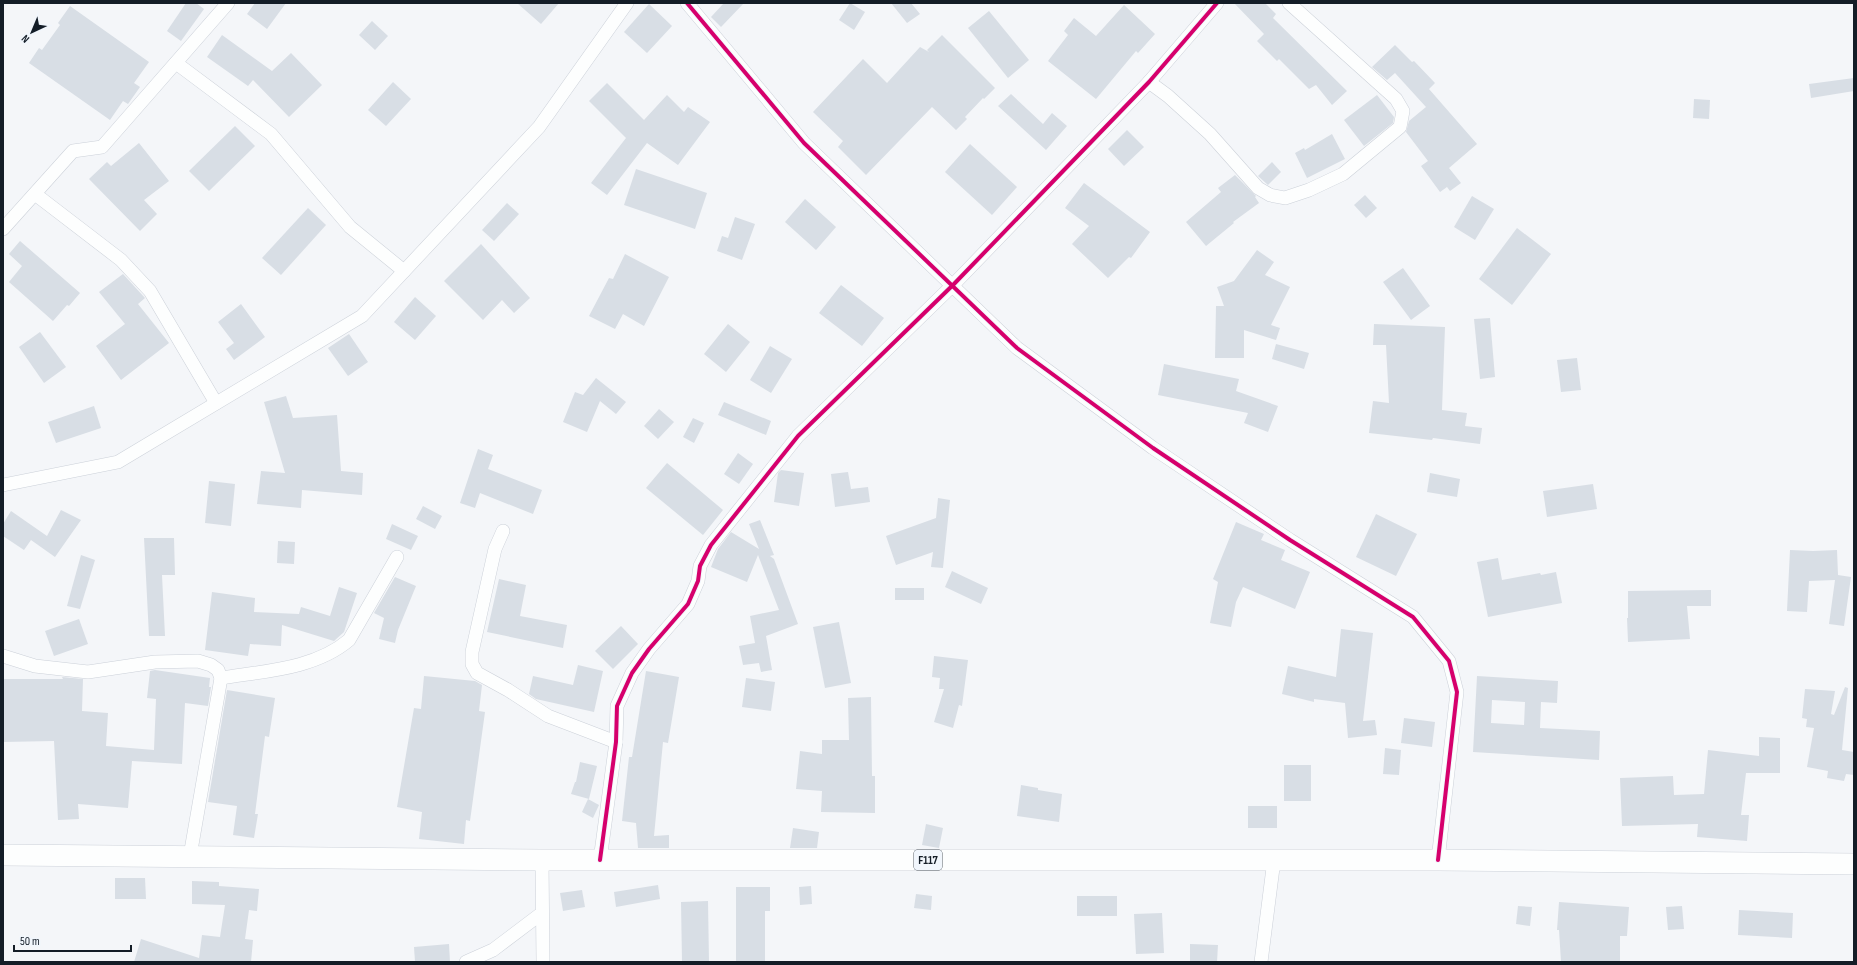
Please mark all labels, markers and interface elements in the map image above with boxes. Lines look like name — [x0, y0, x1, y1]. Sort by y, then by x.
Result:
north arrow — [12, 12, 52, 52]
text: N — [19, 32, 32, 46]
road number: F117 — [914, 850, 942, 870]
scale bar — [14, 927, 131, 953]
text: 50 m — [20, 934, 40, 949]

